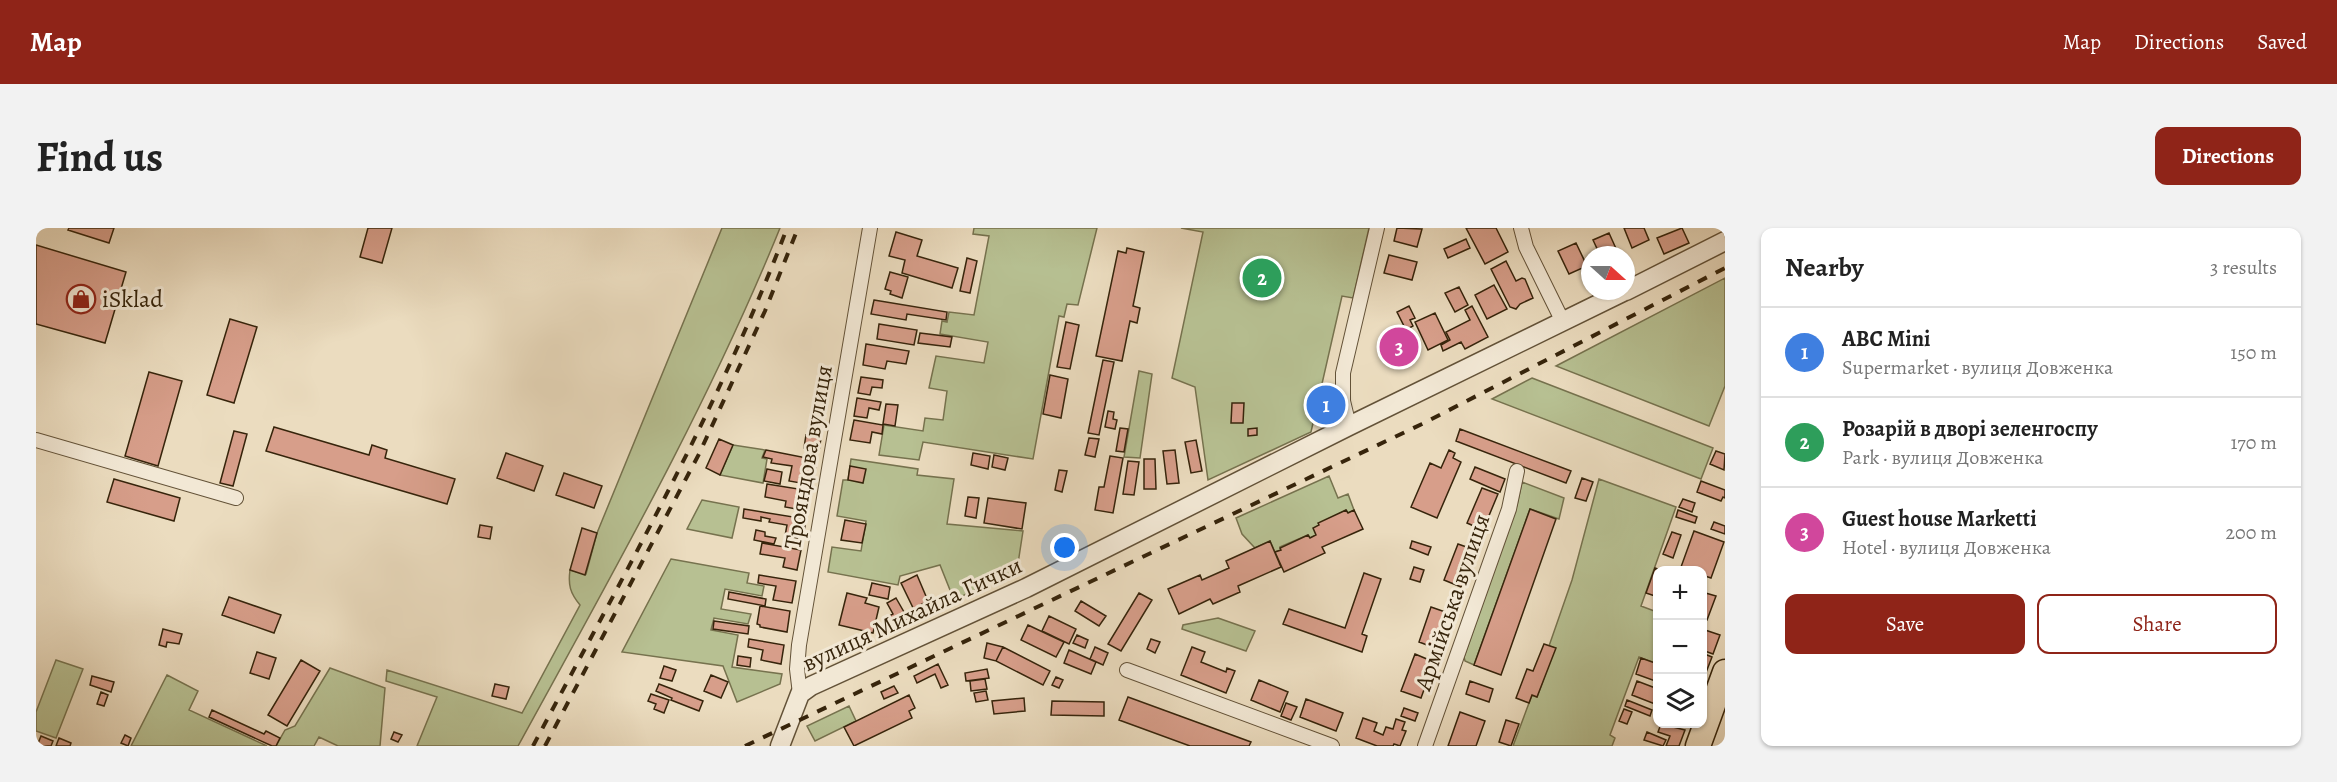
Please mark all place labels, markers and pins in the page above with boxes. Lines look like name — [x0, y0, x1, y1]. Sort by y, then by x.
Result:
pin: 2 — [1242, 256, 1282, 300]
shop icon: iSklad — [65, 283, 97, 315]
place label: iSklad — [102, 283, 163, 315]
pin: 3 — [1380, 324, 1418, 370]
pin: 1 — [1306, 382, 1346, 428]

